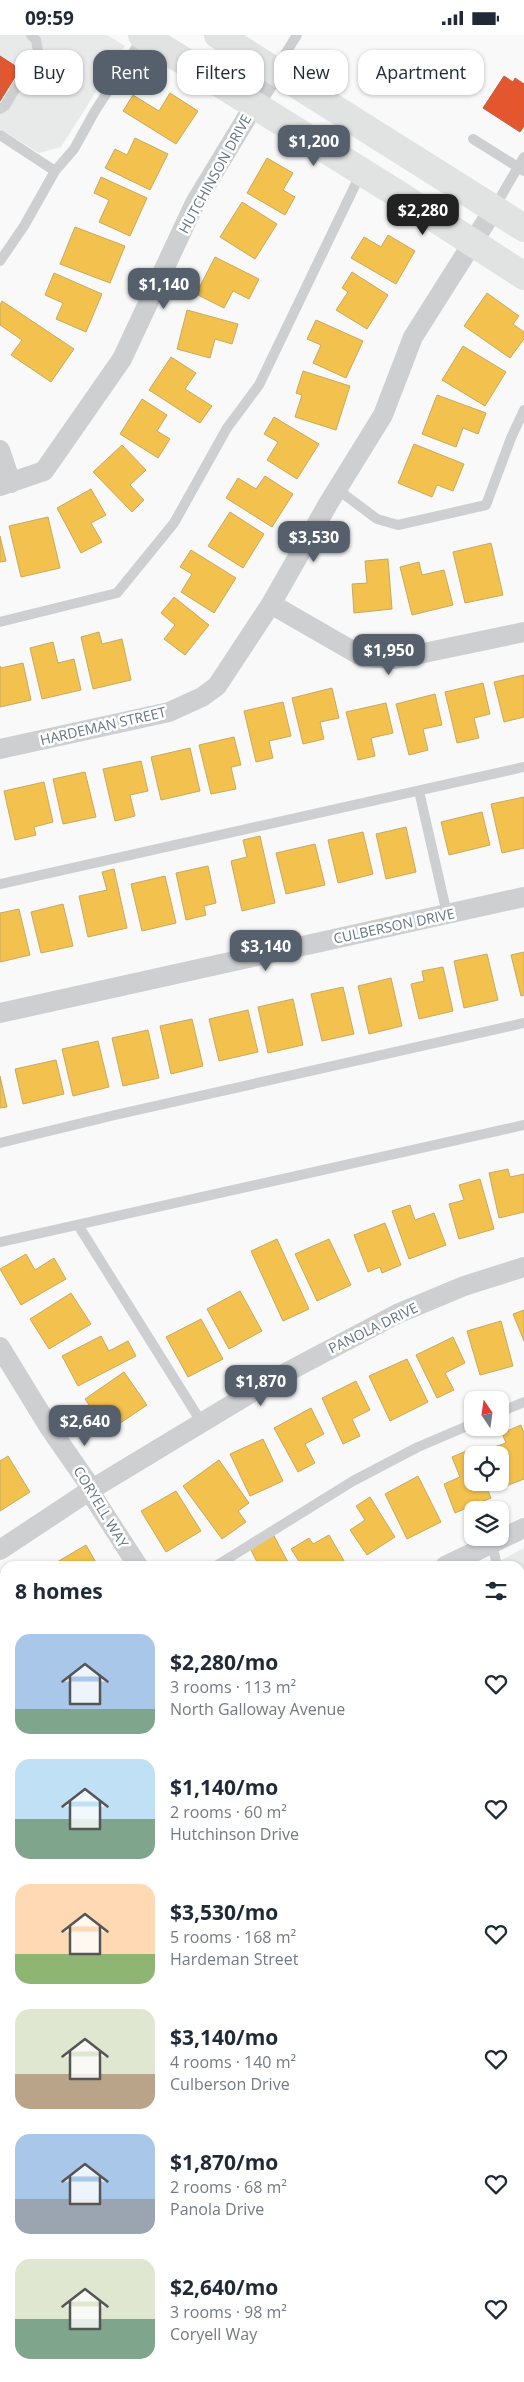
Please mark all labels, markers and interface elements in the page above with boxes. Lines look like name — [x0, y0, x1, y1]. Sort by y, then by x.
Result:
text: 09:59 — [25, 5, 74, 31]
chip: Buy — [15, 50, 83, 95]
chip: Rent — [93, 50, 167, 95]
chip: Filters — [177, 50, 264, 95]
chip: New — [274, 50, 348, 95]
chip: Apartment — [358, 50, 484, 95]
street label: HUTCHINSON DRIVE — [174, 111, 255, 237]
pin: $1,200 — [273, 125, 355, 167]
text: $1,200 — [289, 130, 339, 152]
pin: $2,280 — [382, 193, 464, 236]
text: $2,280 — [398, 199, 448, 221]
pin: $1,140 — [123, 267, 205, 310]
text: $1,140 — [139, 273, 189, 295]
pin: $3,530 — [273, 521, 355, 563]
text: $3,530 — [289, 526, 339, 548]
pin: $1,950 — [348, 633, 430, 676]
text: $1,950 — [364, 639, 414, 661]
street label: HARDEMAN STREET — [38, 702, 168, 749]
street label: CULBERSON DRIVE — [332, 903, 456, 948]
pin: $3,140 — [225, 929, 307, 972]
text: $3,140 — [241, 935, 291, 957]
street label: PANOLA DRIVE — [325, 1298, 421, 1357]
pin: $1,870 — [220, 1365, 302, 1407]
text: $1,870 — [236, 1370, 286, 1392]
north arrow — [464, 1391, 509, 1436]
map controls — [464, 1391, 509, 1546]
pin: $2,640 — [44, 1405, 126, 1447]
text: $2,640 — [60, 1410, 110, 1432]
button: locate — [464, 1446, 509, 1491]
street label: CORYELL WAY — [70, 1462, 133, 1551]
button: layers — [464, 1501, 509, 1546]
text: 8 homes — [15, 1577, 103, 1605]
icon: filters — [482, 1577, 510, 1605]
text: $2,280/mo — [170, 1648, 278, 1676]
icon: home — [55, 1654, 115, 1714]
icon: heart — [482, 1670, 510, 1698]
text: 3 rooms · 113 m² — [170, 1676, 296, 1698]
text: North Galloway Avenue — [170, 1698, 345, 1720]
text: $1,140/mo — [170, 1773, 278, 1801]
icon: home — [55, 1779, 115, 1839]
icon: heart — [482, 1795, 510, 1823]
text: 2 rooms · 60 m² — [170, 1801, 287, 1823]
text: Hutchinson Drive — [170, 1823, 299, 1845]
text: $3,530/mo — [170, 1898, 278, 1926]
icon: home — [55, 1904, 115, 1964]
icon: heart — [482, 1920, 510, 1948]
text: 5 rooms · 168 m² — [170, 1926, 296, 1948]
text: Hardeman Street — [170, 1948, 298, 1970]
text: $3,140/mo — [170, 2023, 278, 2051]
icon: home — [55, 2029, 115, 2089]
icon: heart — [482, 2045, 510, 2073]
text: 4 rooms · 140 m² — [170, 2051, 296, 2073]
text: Culberson Drive — [170, 2073, 290, 2095]
text: $1,870/mo — [170, 2148, 278, 2176]
icon: home — [55, 2154, 115, 2214]
icon: heart — [482, 2170, 510, 2198]
text: 2 rooms · 68 m² — [170, 2176, 287, 2198]
text: Panola Drive — [170, 2198, 264, 2220]
text: $2,640/mo — [170, 2273, 278, 2301]
icon: home — [55, 2279, 115, 2339]
icon: heart — [482, 2295, 510, 2323]
text: 3 rooms · 98 m² — [170, 2301, 287, 2323]
text: Coryell Way — [170, 2323, 257, 2345]

